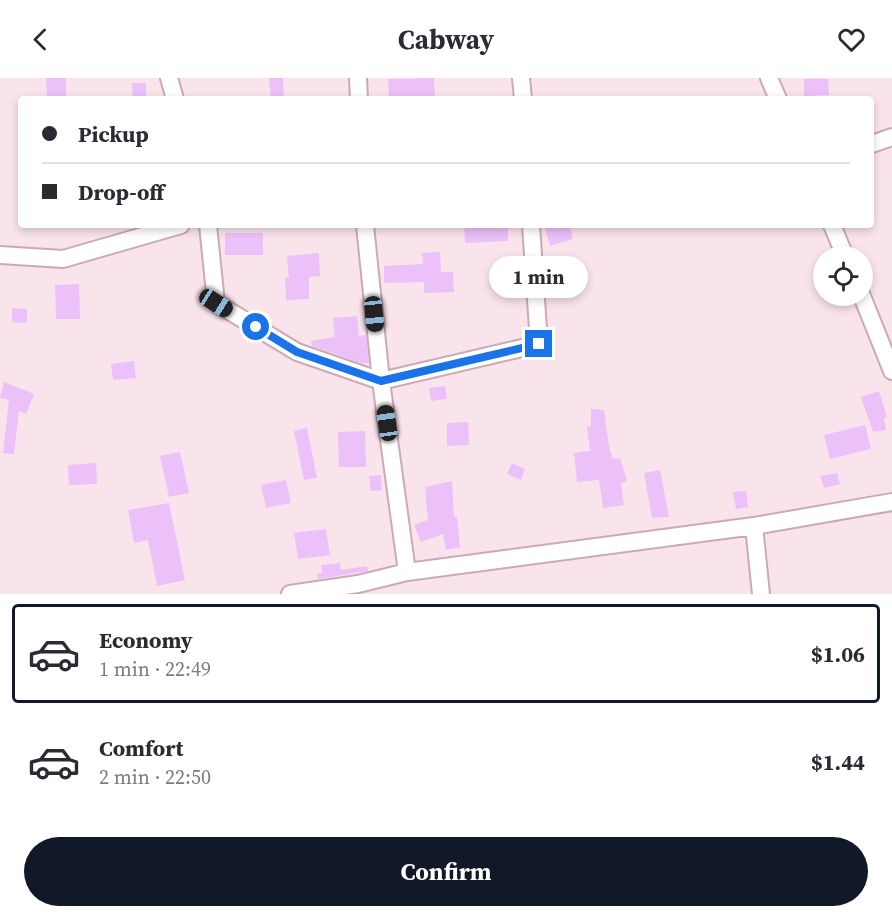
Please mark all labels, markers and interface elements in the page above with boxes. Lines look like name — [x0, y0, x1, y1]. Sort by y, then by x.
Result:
text: Cabway — [398, 21, 494, 58]
icon: back — [24, 23, 57, 56]
icon: heart — [835, 23, 868, 56]
text: Pickup — [78, 119, 149, 149]
text: Drop-off — [78, 177, 164, 207]
map controls — [813, 246, 873, 306]
button: locate — [813, 246, 873, 306]
callout: 1 min — [490, 257, 588, 299]
text: 1 min — [513, 263, 564, 291]
car — [196, 286, 236, 320]
car — [363, 295, 385, 333]
route start — [242, 313, 269, 340]
route end — [525, 330, 552, 357]
car — [376, 404, 398, 442]
text: Economy — [99, 625, 193, 655]
icon: car — [27, 627, 81, 681]
text: $1.06 — [811, 639, 865, 669]
text: 1 min · 22:49 — [99, 655, 211, 683]
text: Comfort — [99, 733, 183, 763]
icon: car — [27, 735, 81, 789]
text: $1.44 — [811, 747, 865, 777]
text: 2 min · 22:50 — [99, 763, 211, 791]
button: Confirm — [24, 837, 868, 906]

